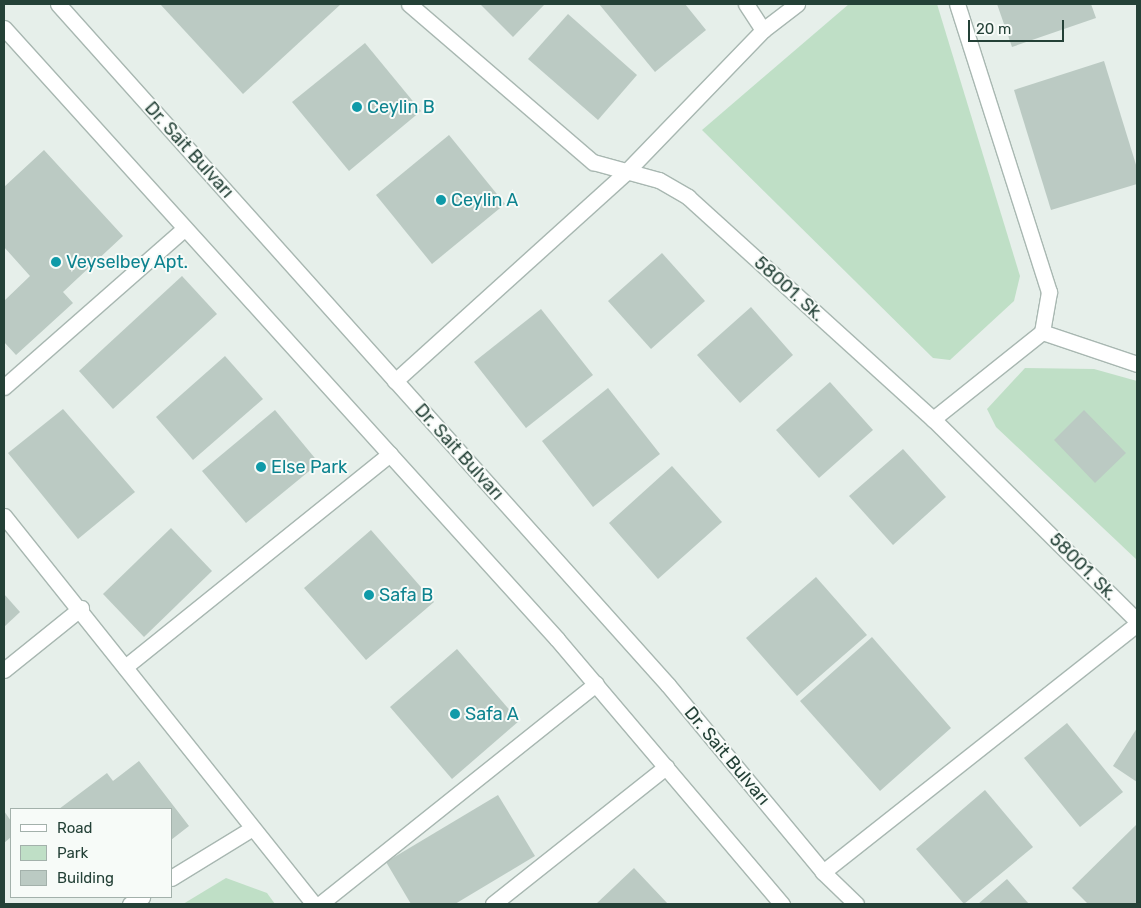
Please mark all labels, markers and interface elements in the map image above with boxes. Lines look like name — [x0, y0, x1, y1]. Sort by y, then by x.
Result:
scale bar — [971, 10, 1067, 42]
text: 20 m — [976, 20, 1011, 38]
place label: Ceylin B — [367, 96, 435, 118]
street label: Dr. Sait Bulvarı — [140, 97, 238, 203]
marker: Ceylin B — [351, 101, 363, 113]
place label: Ceylin A — [451, 189, 519, 211]
marker: Ceylin A — [435, 194, 447, 206]
place label: Veyselbey Apt. — [66, 251, 189, 273]
street label: 58001. Sk. — [750, 252, 828, 326]
marker: Veyselbey Apt. — [50, 256, 62, 268]
street label: Dr. Sait Bulvarı — [410, 399, 508, 505]
place label: Else Park — [271, 456, 347, 478]
marker: Else Park — [255, 461, 267, 473]
street label: 58001. Sk. — [1045, 529, 1121, 605]
place label: Safa B — [379, 584, 433, 606]
marker: Safa B — [363, 589, 375, 601]
street label: Dr. Sait Bulvarı — [679, 702, 775, 810]
place label: Safa A — [465, 703, 519, 725]
marker: Safa A — [449, 708, 461, 720]
legend — [10, 808, 172, 898]
text: Road — [57, 819, 93, 837]
text: Park — [57, 844, 88, 862]
text: Building — [57, 869, 114, 887]

